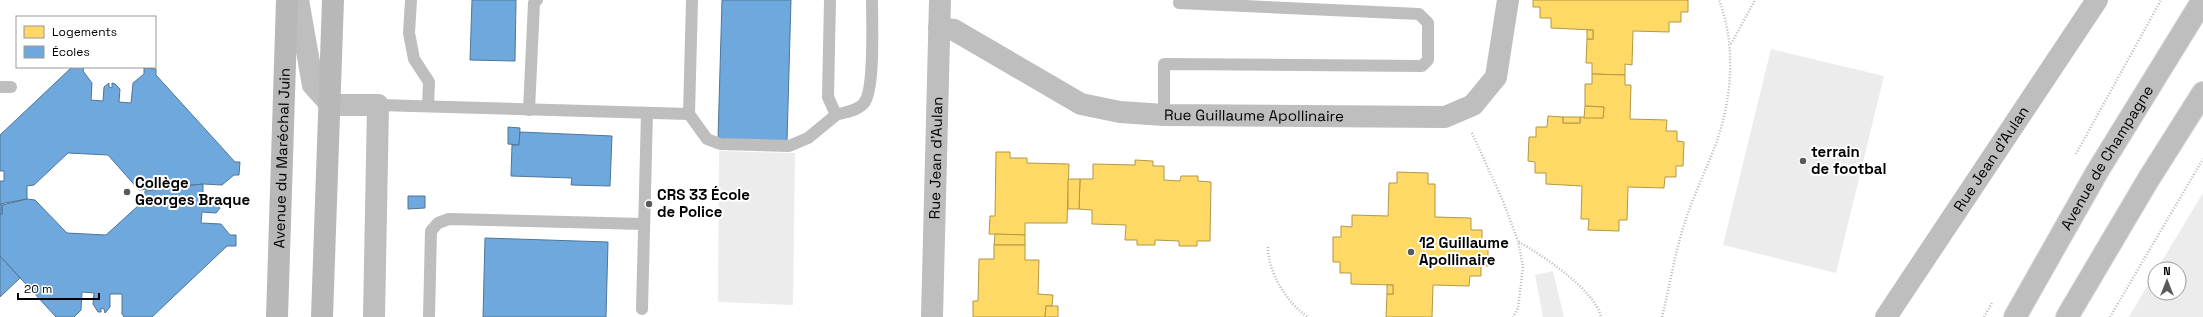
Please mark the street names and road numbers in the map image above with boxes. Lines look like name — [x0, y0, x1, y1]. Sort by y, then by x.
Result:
street label: Avenue du Maréchal Juin — [269, 68, 294, 249]
street label: Avenue de Champagne — [2056, 81, 2157, 233]
street label: Rue Jean d'Aulan — [924, 96, 947, 220]
street label: Rue Jean d'Aulan — [1949, 102, 2033, 215]
street label: Rue Guillaume Apollinaire — [1164, 105, 1344, 125]

